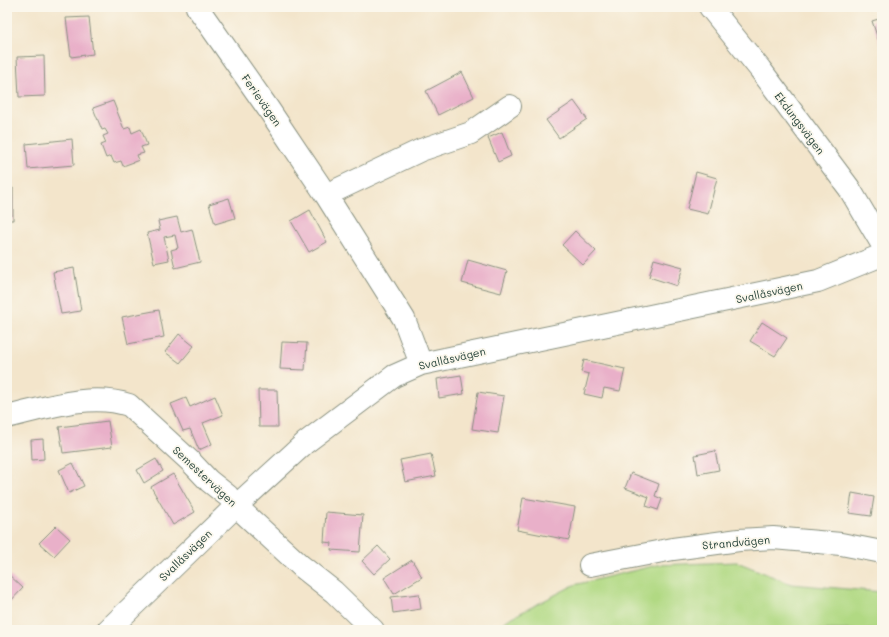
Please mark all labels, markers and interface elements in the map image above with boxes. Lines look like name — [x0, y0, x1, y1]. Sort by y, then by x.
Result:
street label: Ferievägen — [239, 71, 285, 129]
street label: Ekdungsvägen — [772, 89, 828, 157]
street label: Svallåsvägen — [734, 278, 804, 306]
street label: Svallåsvägen — [417, 343, 487, 373]
street label: Semestervägen — [170, 442, 240, 510]
street label: Svallåsvägen — [155, 526, 215, 584]
street label: Strandvägen — [701, 532, 771, 552]

